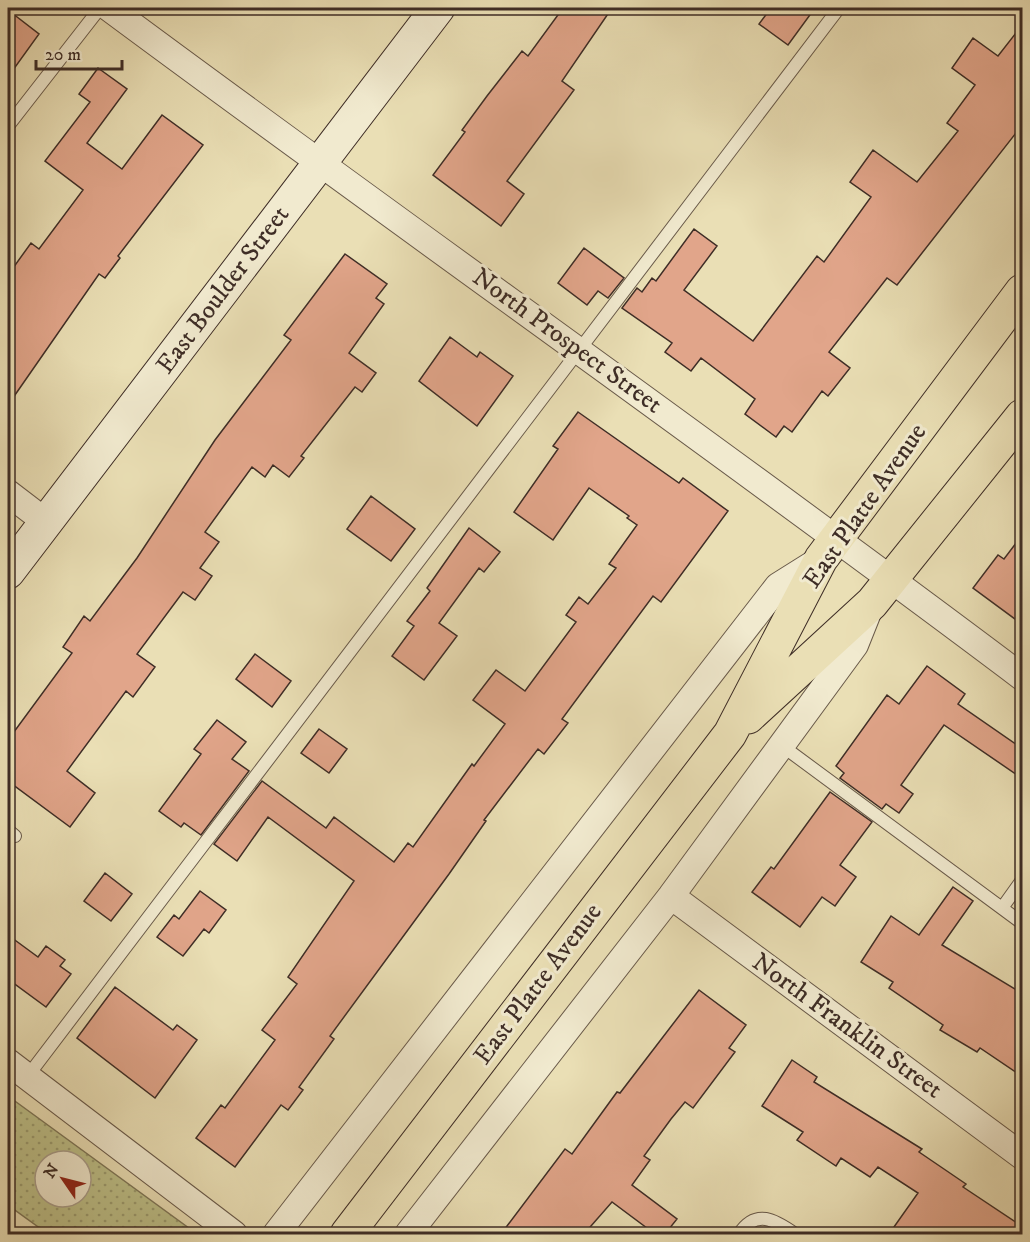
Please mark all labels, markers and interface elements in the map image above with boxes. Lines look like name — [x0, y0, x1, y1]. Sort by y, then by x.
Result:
scale bar — [36, 33, 122, 71]
text: 20 m — [45, 44, 81, 66]
street label: East Boulder Street — [149, 199, 297, 381]
street label: North Prospect Street — [465, 261, 669, 421]
street label: East Platte Avenue — [796, 417, 934, 595]
street label: East Platte Avenue — [466, 897, 610, 1071]
street label: North Franklin Street — [745, 946, 949, 1106]
north arrow — [33, 1149, 93, 1209]
text: N — [40, 1160, 63, 1182]

